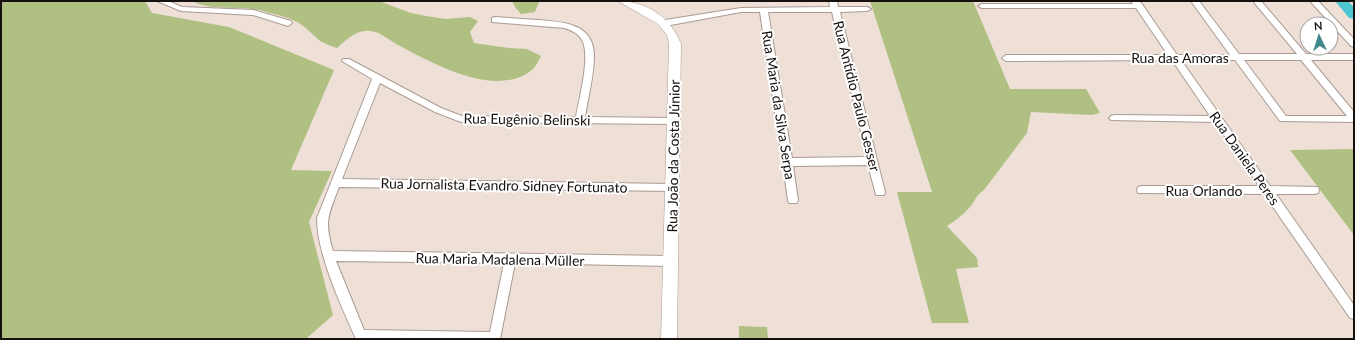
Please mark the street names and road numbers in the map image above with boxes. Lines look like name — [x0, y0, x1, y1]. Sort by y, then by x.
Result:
street label: Rua Antídio Paulo Gesser — [830, 19, 884, 173]
street label: Rua Maria da Silva Serpa — [759, 29, 799, 181]
street label: Rua das Amoras — [1131, 49, 1229, 66]
street label: Rua João da Costa Júnior — [663, 79, 683, 233]
street label: Rua Daniela Peres — [1206, 108, 1284, 208]
street label: Rua Eugênio Belinski — [463, 109, 591, 129]
street label: Rua Jornalista Evandro Sidney Fortunato — [380, 174, 628, 196]
street label: Rua Orlando — [1166, 182, 1242, 199]
street label: Rua Maria Madalena Müller — [415, 249, 585, 269]

